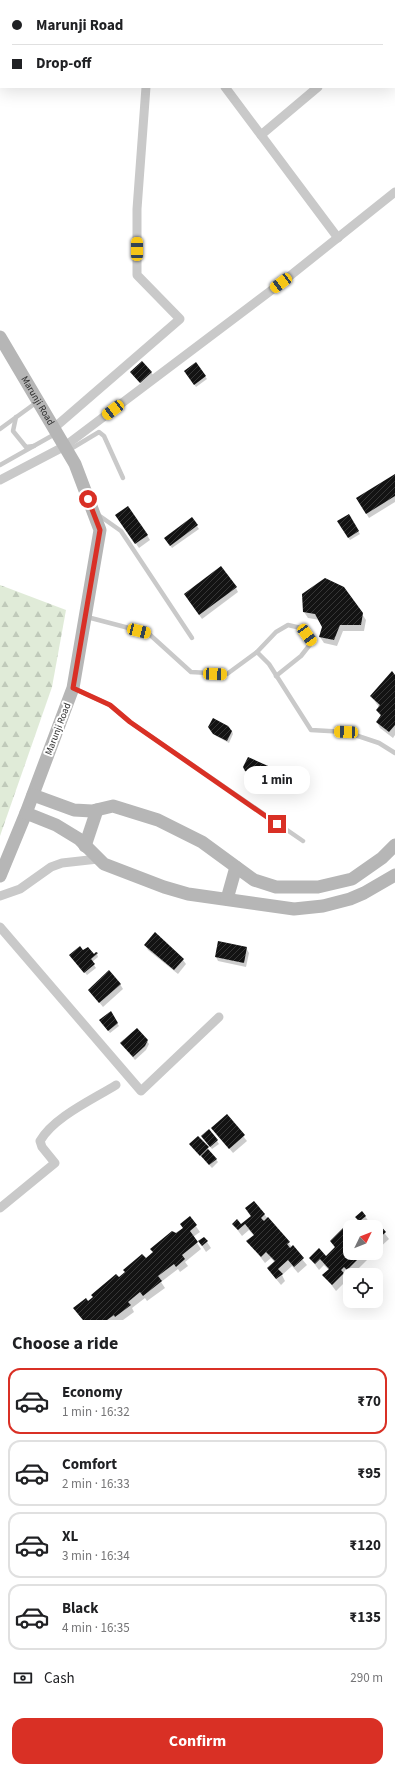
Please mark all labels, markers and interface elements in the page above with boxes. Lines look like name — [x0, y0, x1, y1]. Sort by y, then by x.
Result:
text: Marunji Road — [36, 15, 123, 36]
text: Drop-off — [36, 53, 91, 74]
car — [131, 237, 143, 261]
car — [268, 271, 294, 295]
street label: Marunji Road — [18, 373, 58, 428]
car — [100, 398, 126, 422]
route start — [79, 490, 97, 508]
car — [126, 622, 152, 640]
car — [295, 622, 319, 648]
car — [203, 668, 227, 680]
street label: Marunji Road — [42, 701, 74, 757]
car — [334, 726, 358, 738]
callout: 1 min — [244, 766, 310, 794]
text: 1 min — [261, 771, 293, 789]
route end — [268, 815, 286, 833]
north arrow — [343, 1220, 383, 1260]
map controls — [343, 1220, 383, 1308]
button: locate — [343, 1268, 383, 1308]
text: Choose a ride — [12, 1331, 118, 1356]
text: Economy — [62, 1382, 123, 1403]
icon: car — [14, 1383, 50, 1419]
text: ₹70 — [357, 1391, 381, 1412]
text: 1 min · 16:32 — [62, 1403, 130, 1421]
text: Comfort — [62, 1454, 117, 1475]
icon: car — [14, 1455, 50, 1491]
text: ₹95 — [357, 1463, 381, 1484]
text: 2 min · 16:33 — [62, 1475, 130, 1493]
text: XL — [62, 1526, 78, 1547]
icon: car — [14, 1527, 50, 1563]
text: ₹120 — [349, 1535, 381, 1556]
text: 3 min · 16:34 — [62, 1547, 130, 1565]
text: Black — [62, 1598, 99, 1619]
icon: car — [14, 1599, 50, 1635]
text: ₹135 — [349, 1607, 381, 1628]
text: 4 min · 16:35 — [62, 1619, 130, 1637]
icon: cash — [12, 1667, 34, 1689]
text: Cash — [44, 1668, 75, 1689]
text: 290 m — [350, 1669, 383, 1687]
button: Confirm — [12, 1718, 383, 1764]

